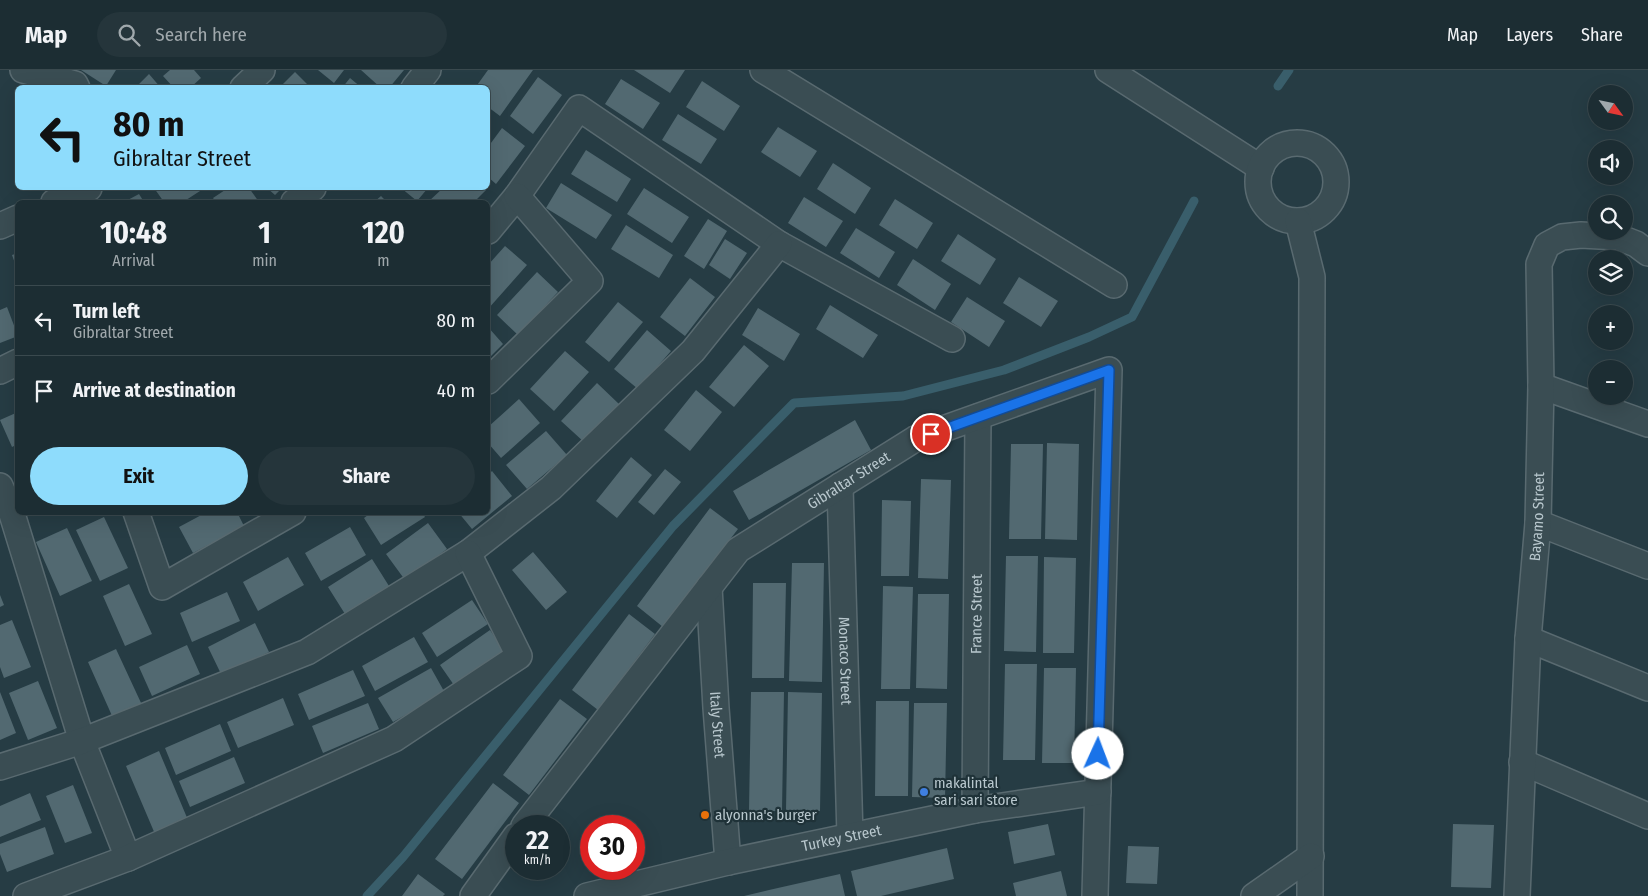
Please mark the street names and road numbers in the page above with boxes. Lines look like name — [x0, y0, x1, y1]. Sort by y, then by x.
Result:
street label: Gibraltar Street — [804, 448, 894, 513]
street label: Bayamo Street — [1526, 472, 1548, 562]
street label: France Street — [967, 574, 986, 654]
street label: Monaco Street — [835, 617, 855, 705]
street label: Italy Street — [706, 691, 729, 759]
street label: Turkey Street — [800, 821, 883, 855]

